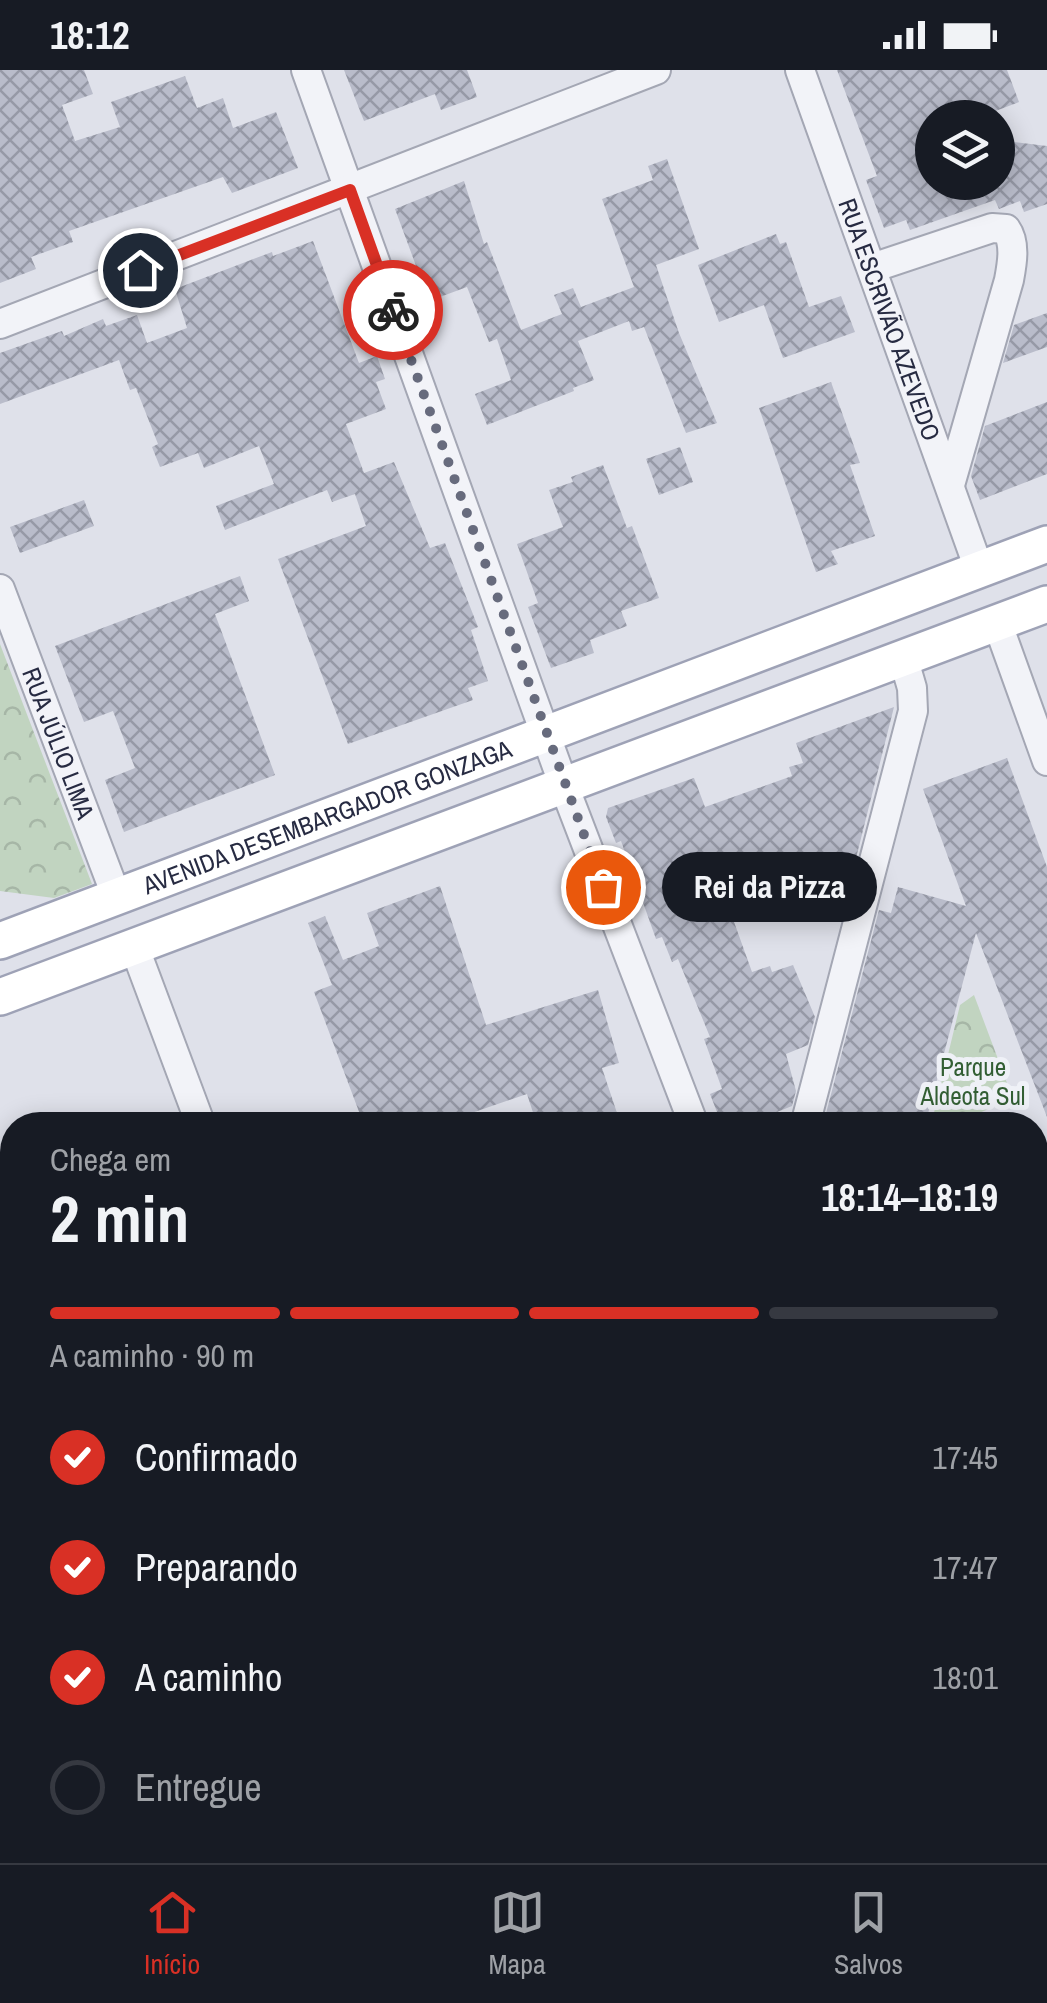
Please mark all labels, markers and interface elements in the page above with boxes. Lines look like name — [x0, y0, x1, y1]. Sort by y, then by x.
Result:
text: 18:12 — [50, 10, 130, 61]
map controls — [915, 100, 1015, 200]
button: layers — [915, 100, 1015, 200]
street label: RUA ESCRIVÃO AZEVEDO — [830, 194, 949, 445]
pin — [98, 228, 183, 313]
icon: home — [113, 243, 168, 298]
courier — [343, 260, 443, 360]
icon: bike — [366, 283, 421, 338]
street label: RUA JÚLIO LIMA — [14, 663, 103, 824]
street label: AVENIDA DESEMBARGADOR GONZAGA — [137, 731, 517, 903]
pin — [561, 845, 646, 930]
callout: Rei da Pizza — [663, 852, 878, 922]
icon: bag — [576, 860, 631, 915]
text: Rei da Pizza — [694, 865, 845, 908]
park label: Parque Aldeota Sul — [920, 1050, 1025, 1113]
text: Chega em — [50, 1138, 171, 1181]
text: 18:14–18:19 — [821, 1172, 998, 1223]
text: 2 min — [50, 1175, 189, 1262]
text: A caminho · 90 m — [50, 1334, 254, 1377]
icon: check — [50, 1430, 105, 1485]
text: Confirmado — [135, 1432, 298, 1483]
text: 17:45 — [932, 1436, 998, 1479]
icon: check — [50, 1540, 105, 1595]
text: Preparando — [135, 1542, 298, 1593]
text: 17:47 — [932, 1546, 998, 1589]
icon: check — [50, 1650, 105, 1705]
text: A caminho — [135, 1652, 282, 1703]
text: 18:01 — [932, 1656, 998, 1699]
text: Entregue — [135, 1762, 261, 1813]
tab: Início — [144, 1885, 200, 1983]
tab: Mapa — [488, 1885, 546, 1983]
tab: Salvos — [834, 1885, 903, 1983]

